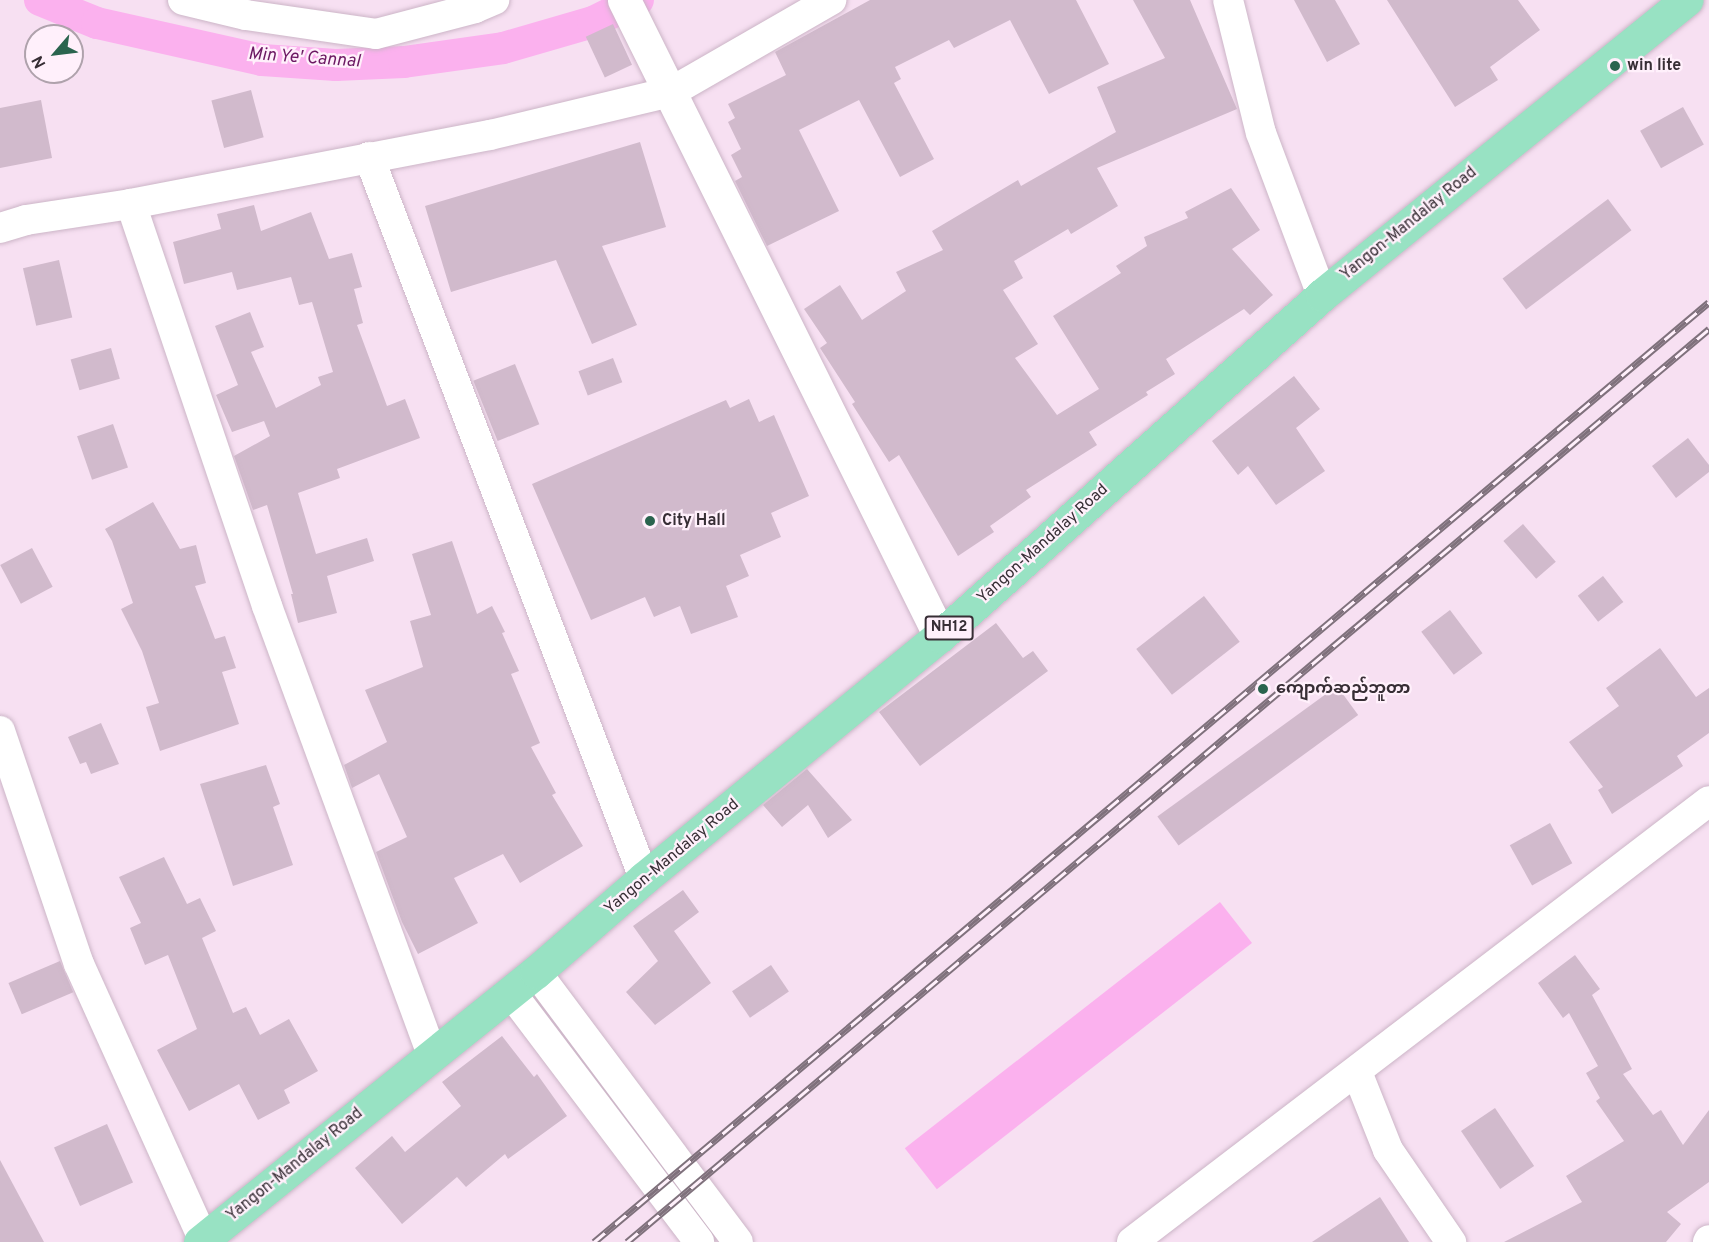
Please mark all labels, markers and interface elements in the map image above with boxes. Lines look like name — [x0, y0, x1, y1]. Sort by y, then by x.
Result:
north arrow — [24, 24, 84, 84]
water label: Min Ye' Cannal — [247, 44, 361, 74]
text: N — [28, 52, 51, 71]
place label: win lite — [1627, 56, 1681, 76]
marker: win lite — [1608, 59, 1622, 73]
street label: Yangon-Mandalay Road — [1337, 163, 1481, 285]
street label: Yangon-Mandalay Road — [974, 480, 1112, 608]
place label: City Hall — [662, 511, 726, 531]
marker: City Hall — [643, 514, 657, 528]
road number: NH12 — [924, 616, 974, 640]
place label: ကျောက်ဆည်ဘူတာ — [1276, 679, 1410, 699]
marker: ကျောက်ဆည်ဘူတာ — [1254, 680, 1272, 698]
street label: Yangon-Mandalay Road — [601, 795, 743, 919]
street label: Yangon-Mandalay Road — [223, 1104, 367, 1226]

